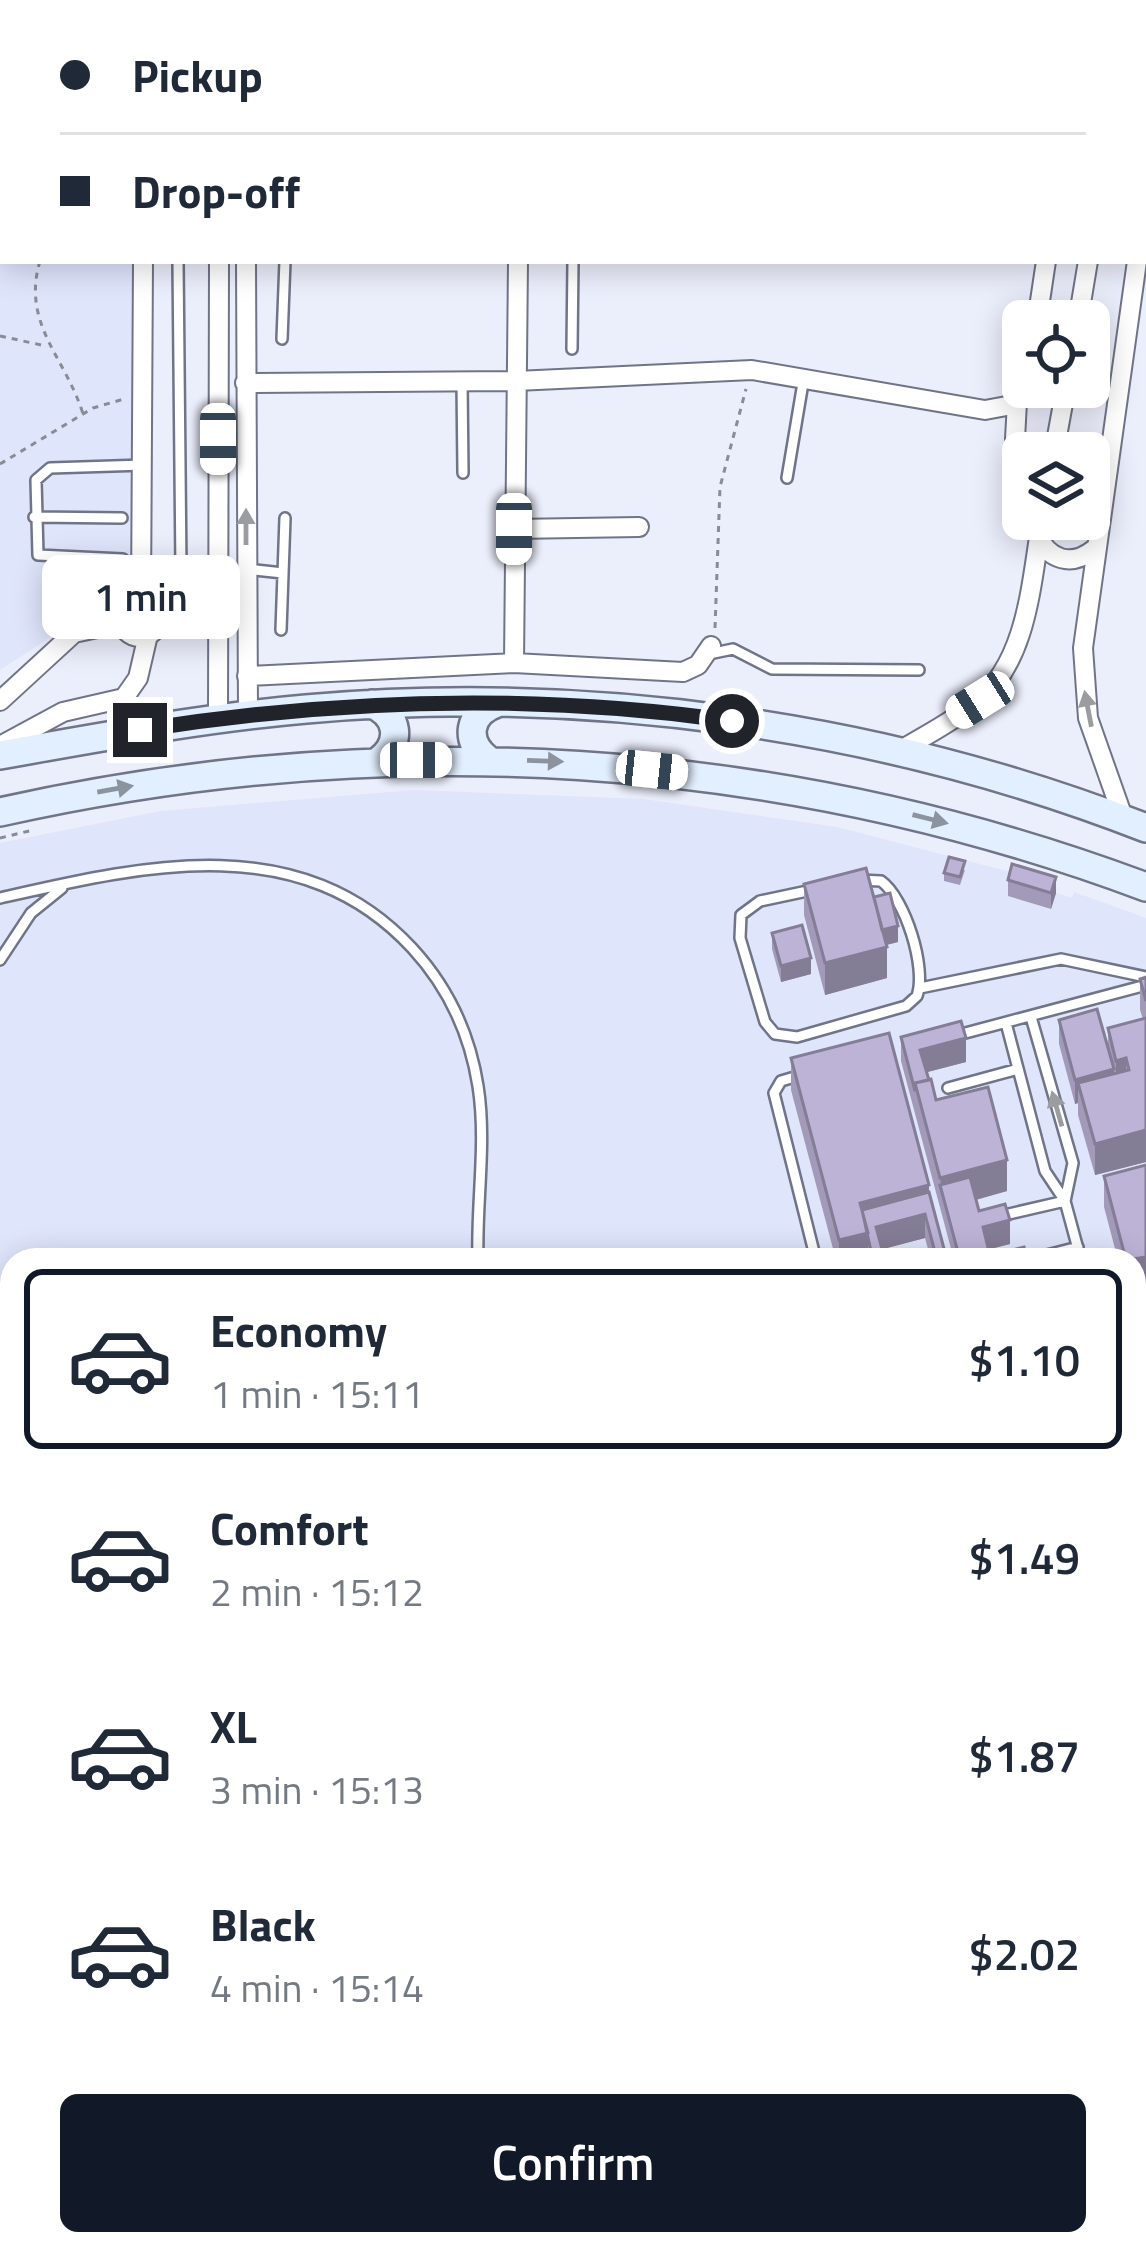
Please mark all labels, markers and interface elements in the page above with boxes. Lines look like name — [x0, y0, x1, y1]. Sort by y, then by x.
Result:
text: Pickup — [132, 41, 263, 109]
text: Drop-off — [132, 157, 300, 225]
map controls — [1002, 300, 1110, 540]
button: locate — [1002, 300, 1110, 408]
car — [200, 403, 236, 475]
button: layers — [1002, 432, 1110, 540]
car — [496, 493, 532, 565]
one-way arrow — [236, 507, 256, 545]
callout: 1 min — [41, 556, 239, 640]
text: 1 min — [94, 567, 188, 626]
car — [940, 666, 1020, 734]
one-way arrow — [1079, 690, 1098, 727]
route start — [705, 694, 759, 748]
route end — [113, 703, 167, 757]
car — [380, 742, 452, 778]
car — [614, 748, 690, 792]
one-way arrow — [527, 752, 565, 771]
one-way arrow — [96, 779, 134, 798]
one-way arrow — [911, 811, 948, 830]
one-way arrow — [1047, 1090, 1066, 1127]
text: Economy — [210, 1296, 387, 1364]
icon: car — [66, 1305, 174, 1413]
text: $1.10 — [968, 1325, 1080, 1393]
text: 1 min · 15:11 — [210, 1364, 424, 1423]
text: Comfort — [210, 1494, 369, 1562]
icon: car — [66, 1503, 174, 1611]
text: $1.49 — [968, 1523, 1080, 1591]
text: 2 min · 15:12 — [210, 1562, 424, 1621]
text: XL — [210, 1692, 257, 1760]
icon: car — [66, 1701, 174, 1809]
text: $1.87 — [968, 1721, 1080, 1789]
text: 3 min · 15:13 — [210, 1760, 424, 1819]
text: Black — [210, 1890, 316, 1958]
icon: car — [66, 1899, 174, 2007]
text: $2.02 — [968, 1919, 1080, 1987]
text: 4 min · 15:14 — [210, 1958, 424, 2017]
button: Confirm — [60, 2094, 1086, 2232]

